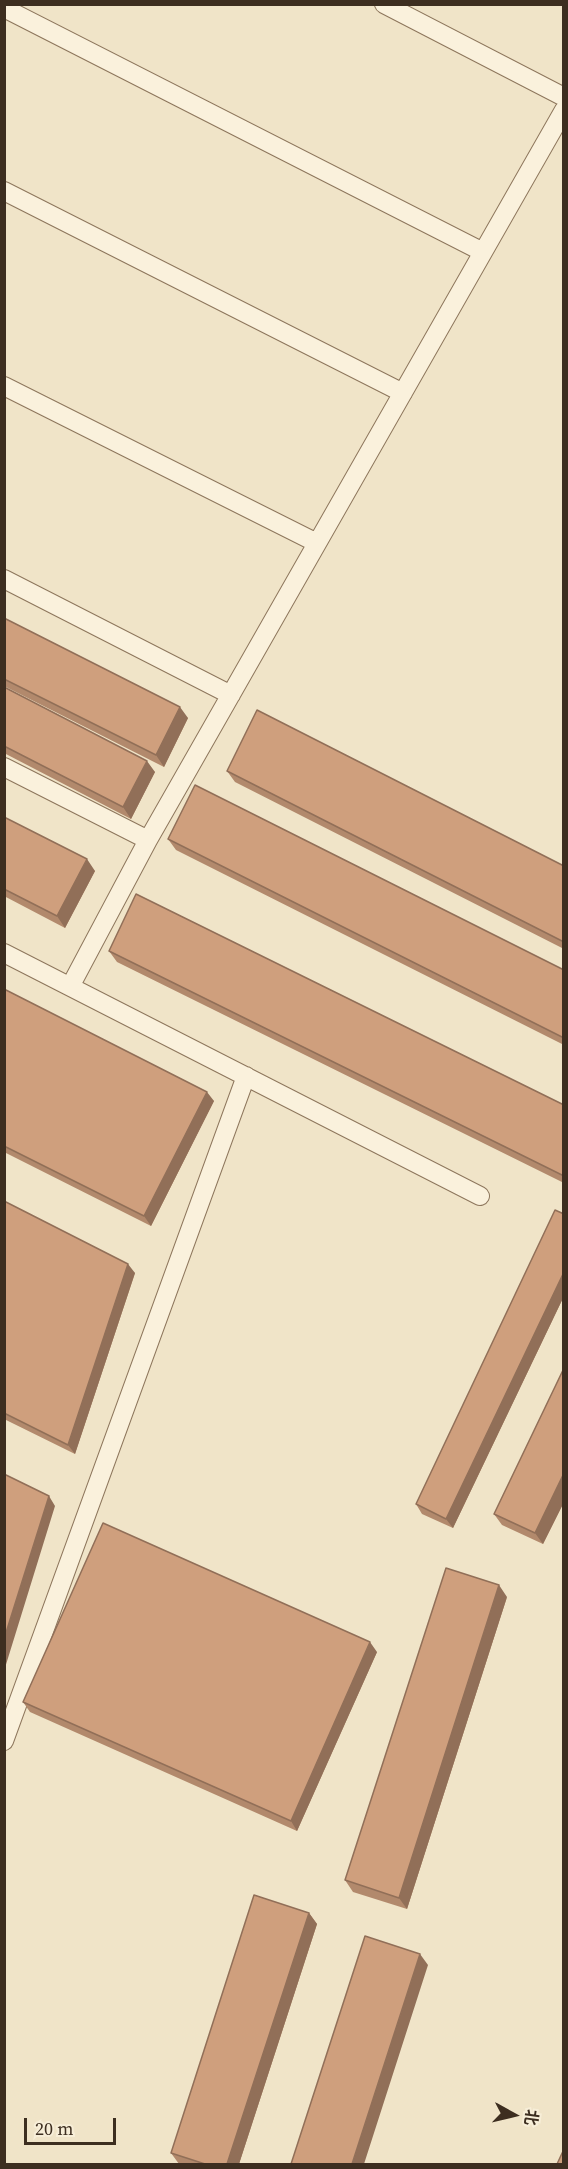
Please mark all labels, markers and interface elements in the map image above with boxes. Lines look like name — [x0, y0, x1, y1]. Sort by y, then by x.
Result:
north arrow — [484, 2085, 544, 2145]
scale bar — [27, 2106, 118, 2144]
text: 北 — [520, 2108, 544, 2127]
text: 20 m — [35, 2116, 73, 2141]

